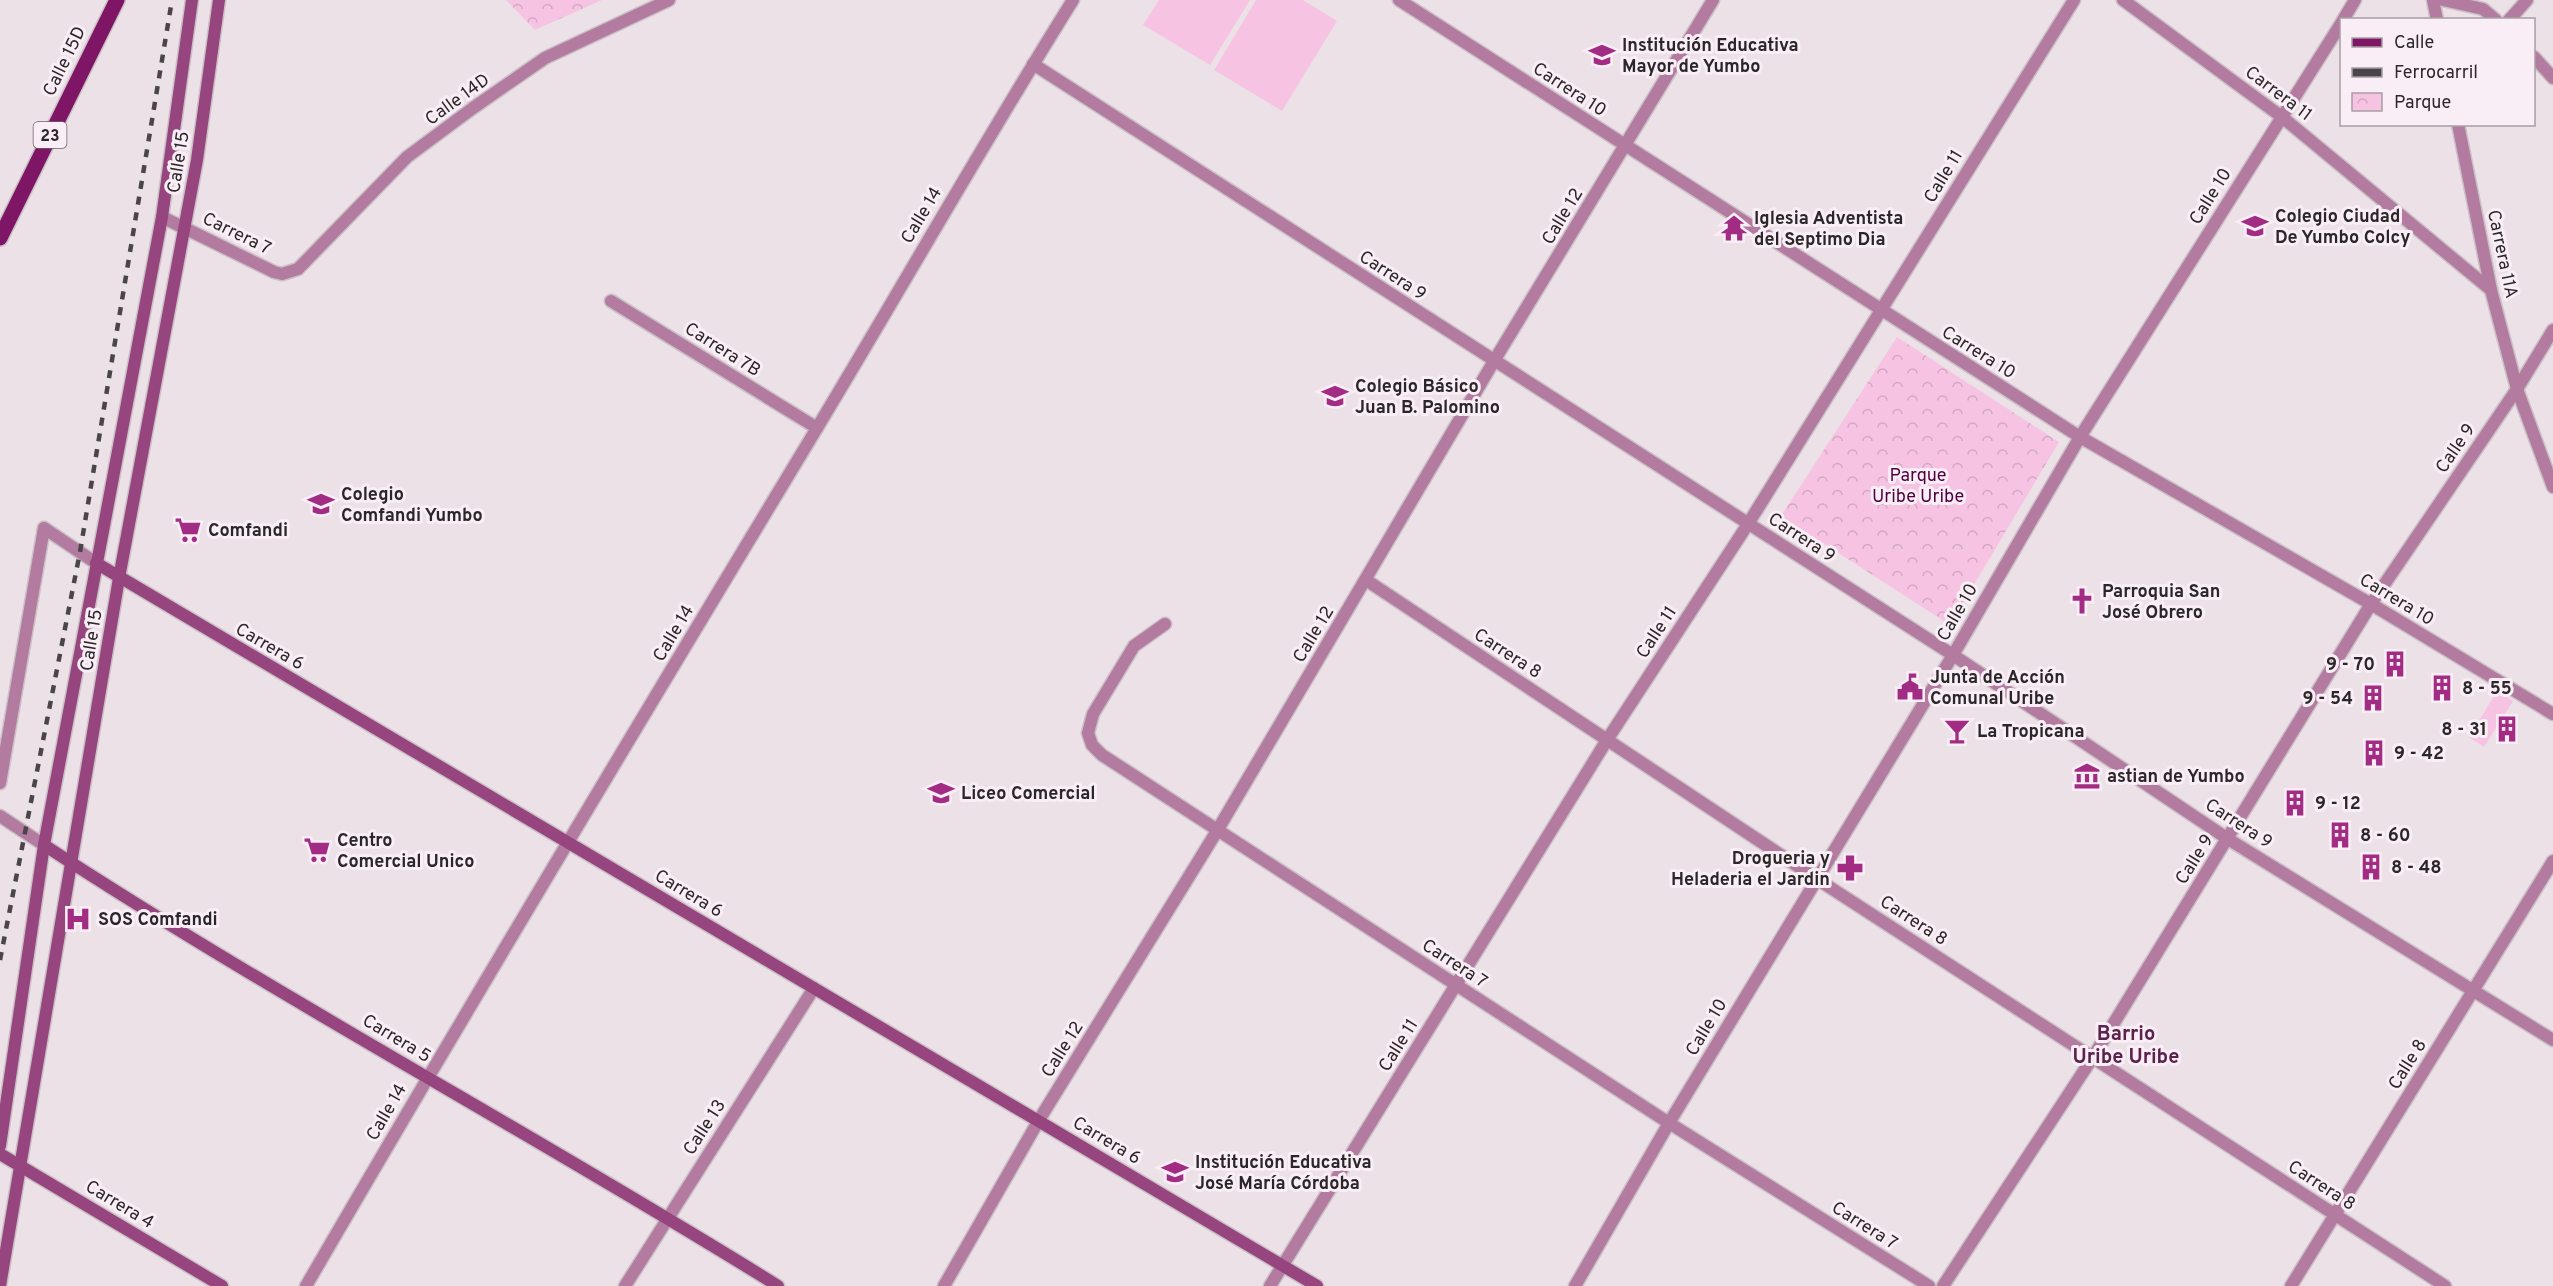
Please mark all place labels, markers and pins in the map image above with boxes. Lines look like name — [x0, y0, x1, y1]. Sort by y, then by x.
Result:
place label: Institución Educativa Mayor de Yumbo — [1622, 35, 1799, 79]
school or university icon: Institución Educativa Mayor de Yumbo — [1587, 40, 1617, 70]
place label: Colegio Ciudad De Yumbo Colcy — [2275, 206, 2410, 250]
place label: Iglesia Adventista del Septimo Dia — [1754, 208, 1903, 252]
school or university icon: Colegio Ciudad De Yumbo Colcy — [2240, 211, 2270, 241]
temple icon: Iglesia Adventista del Septimo Dia — [1719, 213, 1749, 243]
place label: Colegio Básico Juan B. Palomino — [1355, 376, 1500, 420]
school or university icon: Colegio Básico Juan B. Palomino — [1320, 381, 1350, 411]
place label: Colegio Comfandi Yumbo — [341, 484, 483, 528]
school or university icon: Colegio Comfandi Yumbo — [306, 489, 336, 519]
supermarket icon: Comfandi — [173, 515, 203, 545]
place label: Comfandi — [208, 520, 288, 543]
place label: Parroquia San José Obrero — [2102, 581, 2220, 625]
church icon: Parroquia San José Obrero — [2067, 586, 2097, 616]
building icon: 9 - 70 — [2380, 649, 2410, 679]
place label: 9 - 70 — [2326, 654, 2375, 677]
place label: Junta de Acción Comunal Uribe — [1930, 667, 2065, 711]
public building icon: Junta de Acción Comunal Uribe — [1895, 672, 1925, 702]
building icon: 8 - 55 — [2427, 673, 2457, 703]
place label: 8 - 55 — [2462, 678, 2512, 701]
building icon: 9 - 54 — [2358, 683, 2388, 713]
place label: 9 - 54 — [2303, 688, 2353, 711]
building icon: 8 - 31 — [2492, 714, 2522, 744]
bar icon: La Tropicana — [1942, 716, 1972, 746]
place label: 8 - 31 — [2441, 719, 2487, 742]
place label: La Tropicana — [1977, 721, 2084, 744]
building icon: 9 - 42 — [2359, 738, 2389, 768]
place label: 9 - 42 — [2394, 743, 2444, 766]
museum icon: astian de Yumbo — [2072, 761, 2102, 791]
place label: astian de Yumbo — [2107, 766, 2245, 789]
school or university icon: Liceo Comercial — [926, 778, 956, 808]
place label: Liceo Comercial — [961, 783, 1096, 806]
building icon: 9 - 12 — [2280, 788, 2310, 818]
place label: 9 - 12 — [2315, 793, 2361, 816]
building icon: 8 - 60 — [2325, 820, 2355, 850]
place label: 8 - 60 — [2360, 825, 2411, 848]
place label: Centro Comercial Unico — [337, 830, 475, 874]
supermarket icon: Centro Comercial Unico — [302, 835, 332, 865]
place label: Drogueria y Heladeria el Jardin — [1671, 848, 1830, 892]
building icon: 8 - 48 — [2356, 852, 2386, 882]
pharmacy icon: Drogueria y Heladeria el Jardin — [1835, 853, 1865, 883]
place label: 8 - 48 — [2391, 857, 2442, 880]
hospital icon: SOS Comfandi — [63, 904, 93, 934]
place label: SOS Comfandi — [98, 909, 218, 932]
place label: Institución Educativa José María Córdoba — [1195, 1152, 1372, 1196]
school or university icon: Institución Educativa José María Córdoba — [1160, 1157, 1190, 1187]

